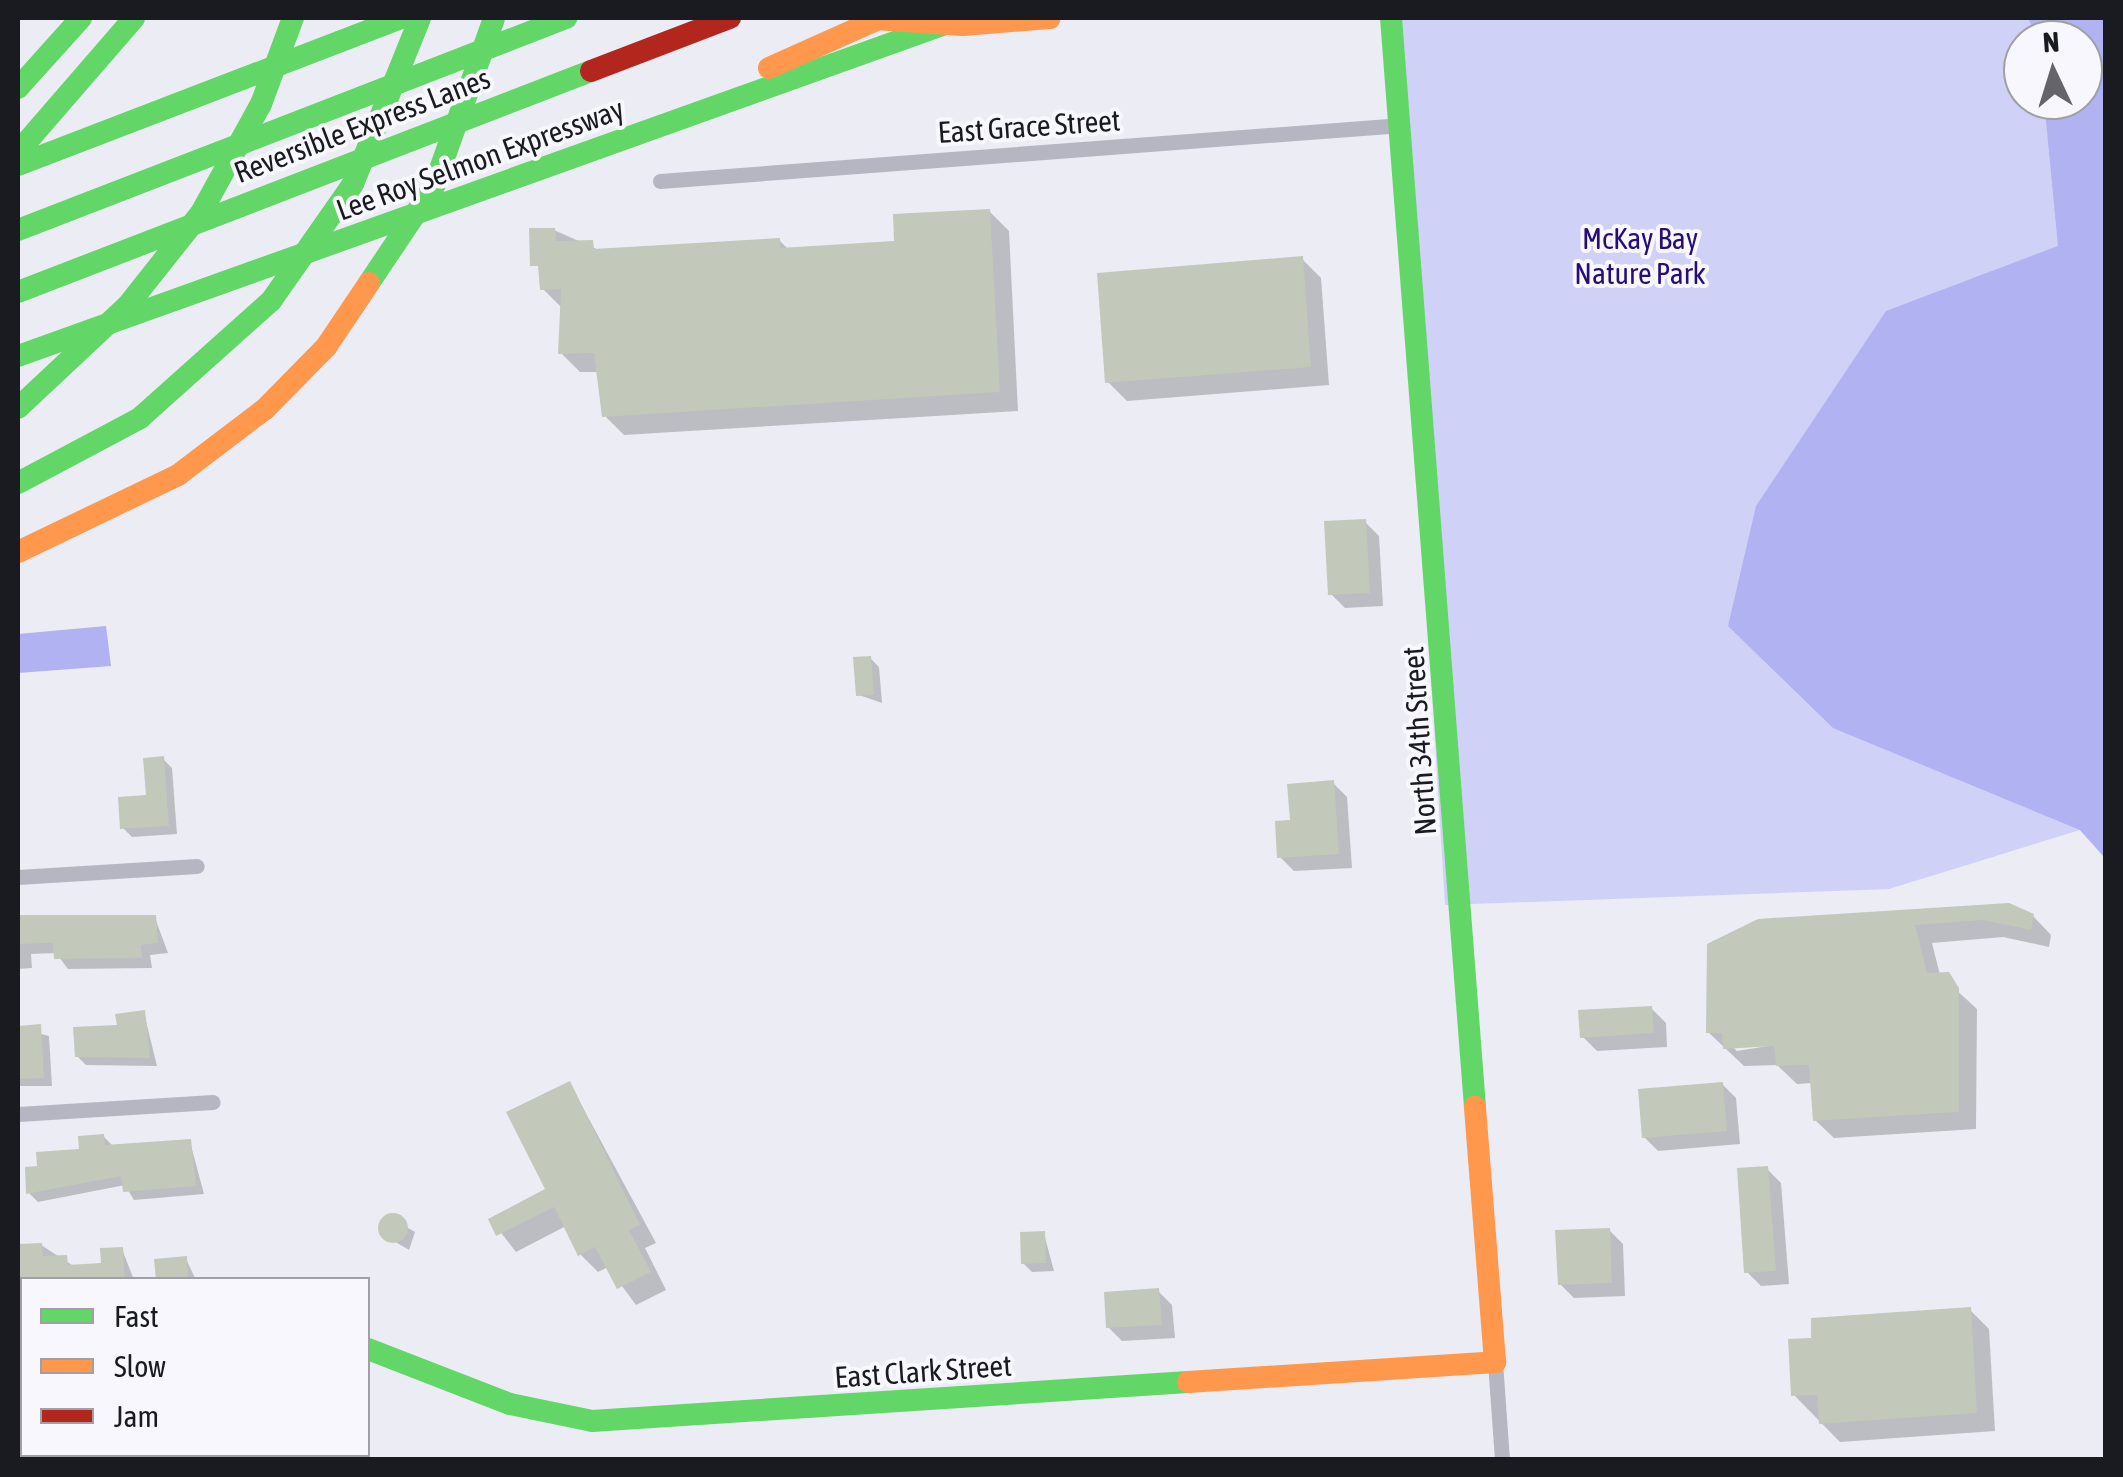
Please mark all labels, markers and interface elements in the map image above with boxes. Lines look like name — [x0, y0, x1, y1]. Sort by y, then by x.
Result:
north arrow — [2003, 20, 2103, 120]
text: N — [2042, 26, 2060, 59]
street label: Reversible Express Lanes — [229, 60, 495, 190]
street label: Lee Roy Selmon Expressway — [331, 90, 629, 228]
street label: East Grace Street — [937, 102, 1121, 150]
park label: McKay Bay Nature Park — [1574, 220, 1706, 290]
street label: North 34th Street — [1394, 645, 1444, 837]
legend — [20, 1277, 370, 1457]
text: Fast — [114, 1299, 159, 1333]
street label: East Clark Street — [833, 1347, 1013, 1395]
text: Slow — [114, 1349, 166, 1383]
text: Jam — [114, 1399, 159, 1433]

